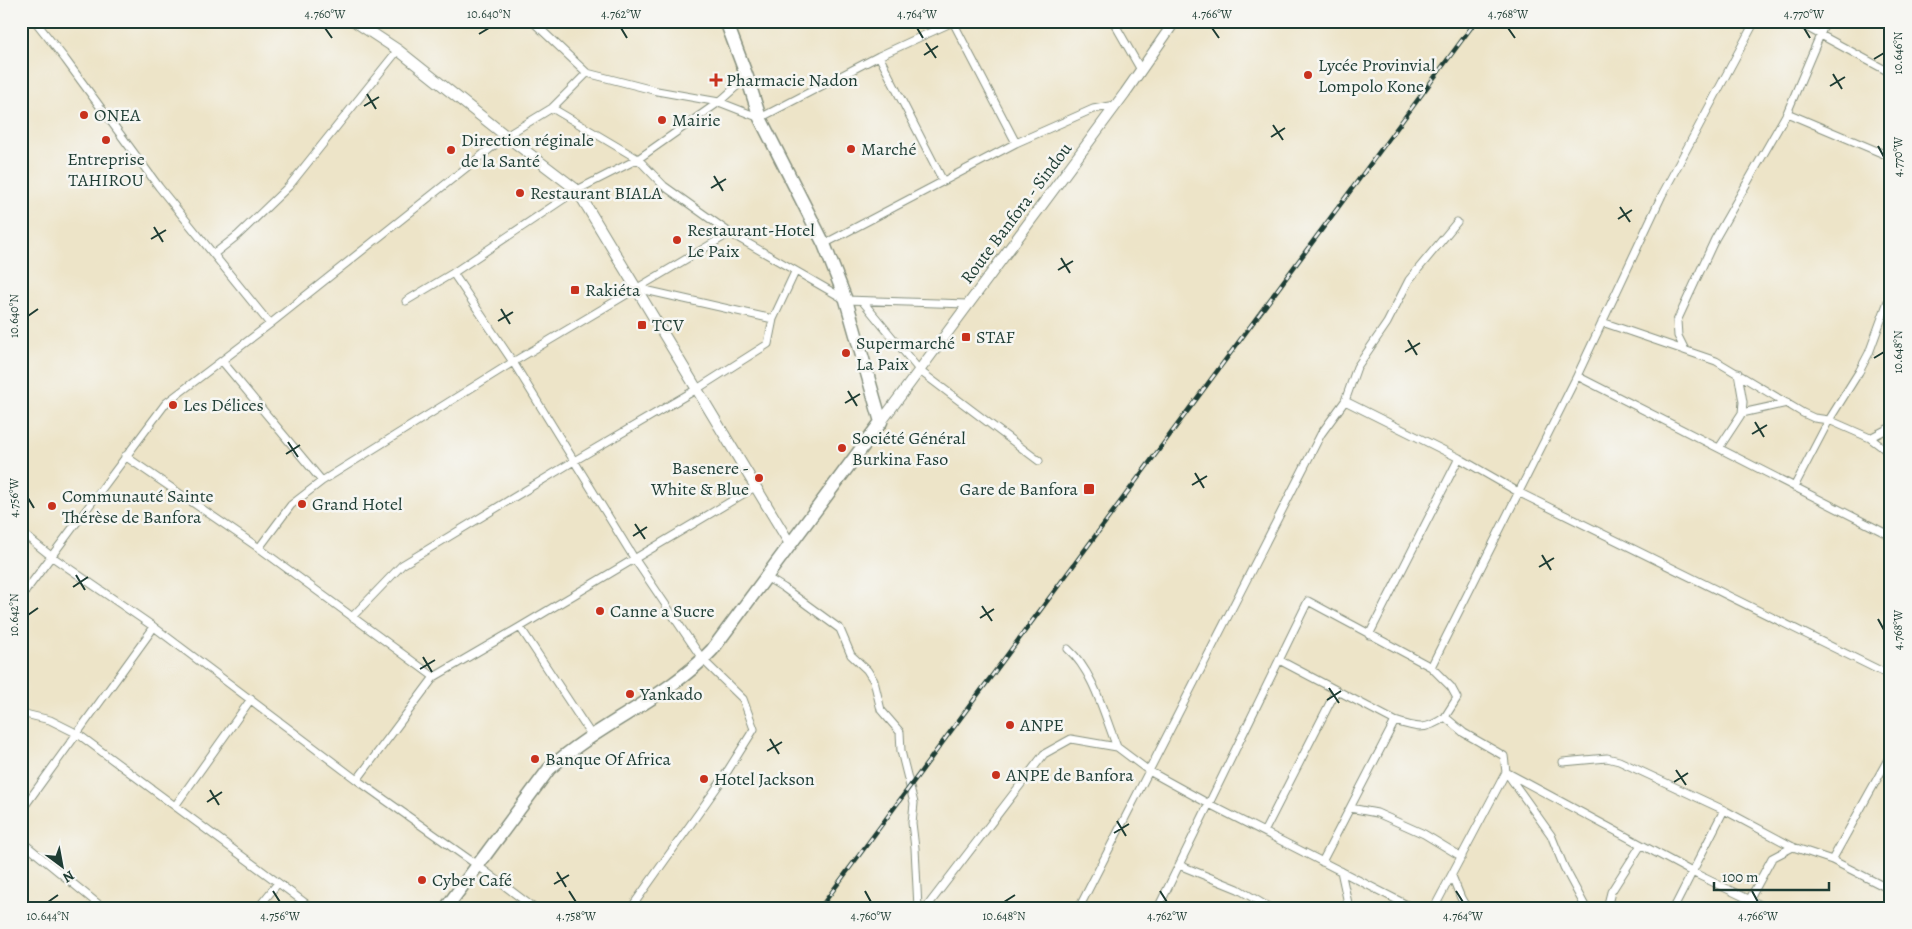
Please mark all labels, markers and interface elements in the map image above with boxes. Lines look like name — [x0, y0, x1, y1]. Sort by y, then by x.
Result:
text: 4.760°W — [305, 6, 346, 22]
text: 10.640°N — [467, 6, 511, 22]
text: 4.762°W — [601, 6, 642, 22]
text: 4.764°W — [897, 6, 938, 22]
text: 4.766°W — [1192, 6, 1233, 22]
text: 4.768°W — [1488, 6, 1529, 22]
text: 4.770°W — [1784, 6, 1825, 22]
text: 10.646°N — [1890, 31, 1906, 74]
place label: Lycée Provinvial Lompolo Kone — [1318, 53, 1436, 98]
place label: Pharmacie Nadon — [726, 68, 858, 92]
marker: Lycée Provinvial Lompolo Kone — [1302, 69, 1314, 81]
marker: Pharmacie Nadon — [710, 74, 722, 86]
place label: ONEA — [94, 103, 141, 127]
place label: Mairie — [672, 108, 721, 132]
marker: ONEA — [78, 109, 90, 121]
marker: Mairie — [656, 114, 668, 126]
place label: Direction réginale de la Santé — [461, 128, 594, 173]
marker: Entreprise TAHIROU — [100, 134, 112, 146]
text: 4.770°W — [1890, 136, 1906, 177]
place label: Marché — [861, 137, 916, 161]
street label: Route Banfora - Sindou — [955, 137, 1077, 289]
marker: Marché — [845, 143, 857, 155]
marker: Direction réginale de la Santé — [445, 144, 457, 156]
place label: Entreprise TAHIROU — [67, 147, 145, 192]
place label: Restaurant BIALA — [530, 181, 662, 205]
marker: Restaurant BIALA — [514, 187, 526, 199]
place label: Restaurant-Hotel Le Paix — [687, 218, 815, 263]
marker: Restaurant-Hotel Le Paix — [671, 234, 683, 246]
place label: Rakiéta — [585, 278, 641, 302]
marker: Rakiéta — [569, 284, 581, 296]
text: 10.640°N — [6, 294, 22, 338]
place label: TCV — [652, 313, 684, 337]
marker: TCV — [636, 319, 648, 331]
place label: STAF — [976, 325, 1015, 349]
text: 10.648°N — [1890, 330, 1906, 374]
place label: Supermarché La Paix — [856, 331, 955, 376]
marker: STAF — [960, 331, 972, 343]
marker: Supermarché La Paix — [840, 347, 852, 359]
place label: Les Délices — [183, 393, 264, 417]
marker: Les Délices — [167, 399, 179, 411]
place label: Société Général Burkina Faso — [852, 426, 966, 471]
marker: Société Général Burkina Faso — [836, 442, 848, 454]
place label: Basenere - White & Blue — [650, 456, 749, 501]
marker: Basenere - White & Blue — [753, 472, 765, 484]
text: 4.756°W — [6, 477, 22, 518]
place label: Gare de Banfora — [959, 477, 1079, 501]
marker: Gare de Banfora — [1082, 482, 1096, 496]
place label: Communauté Sainte Thérèse de Banfora — [62, 484, 214, 529]
place label: Grand Hotel — [312, 492, 403, 516]
marker: Grand Hotel — [296, 498, 308, 510]
marker: Communauté Sainte Thérèse de Banfora — [46, 500, 58, 512]
text: 10.642°N — [6, 593, 22, 637]
place label: Canne a Sucre — [610, 599, 715, 623]
marker: Canne a Sucre — [594, 605, 606, 617]
text: 4.768°W — [1890, 609, 1906, 650]
place label: Yankado — [639, 682, 702, 706]
marker: Yankado — [624, 688, 636, 700]
place label: ANPE — [1019, 713, 1064, 737]
marker: ANPE — [1004, 719, 1016, 731]
place label: Banque Of Africa — [545, 747, 671, 771]
marker: Banque Of Africa — [529, 753, 541, 765]
place label: ANPE de Banfora — [1005, 763, 1134, 787]
place label: Hotel Jackson — [714, 767, 815, 791]
marker: ANPE de Banfora — [990, 769, 1002, 781]
marker: Hotel Jackson — [698, 773, 710, 785]
north arrow — [38, 842, 88, 892]
scale bar — [1714, 859, 1830, 891]
text: N — [59, 866, 78, 887]
text: 100 m — [1722, 867, 1759, 887]
place label: Cyber Café — [432, 868, 512, 892]
marker: Cyber Café — [416, 874, 428, 886]
text: 10.644°N — [27, 908, 70, 924]
text: 4.756°W — [260, 908, 301, 924]
text: 4.758°W — [556, 908, 597, 924]
text: 4.760°W — [851, 908, 892, 924]
text: 10.648°N — [982, 908, 1026, 924]
text: 4.762°W — [1147, 908, 1188, 924]
text: 4.764°W — [1443, 908, 1484, 924]
text: 4.766°W — [1738, 908, 1779, 924]

